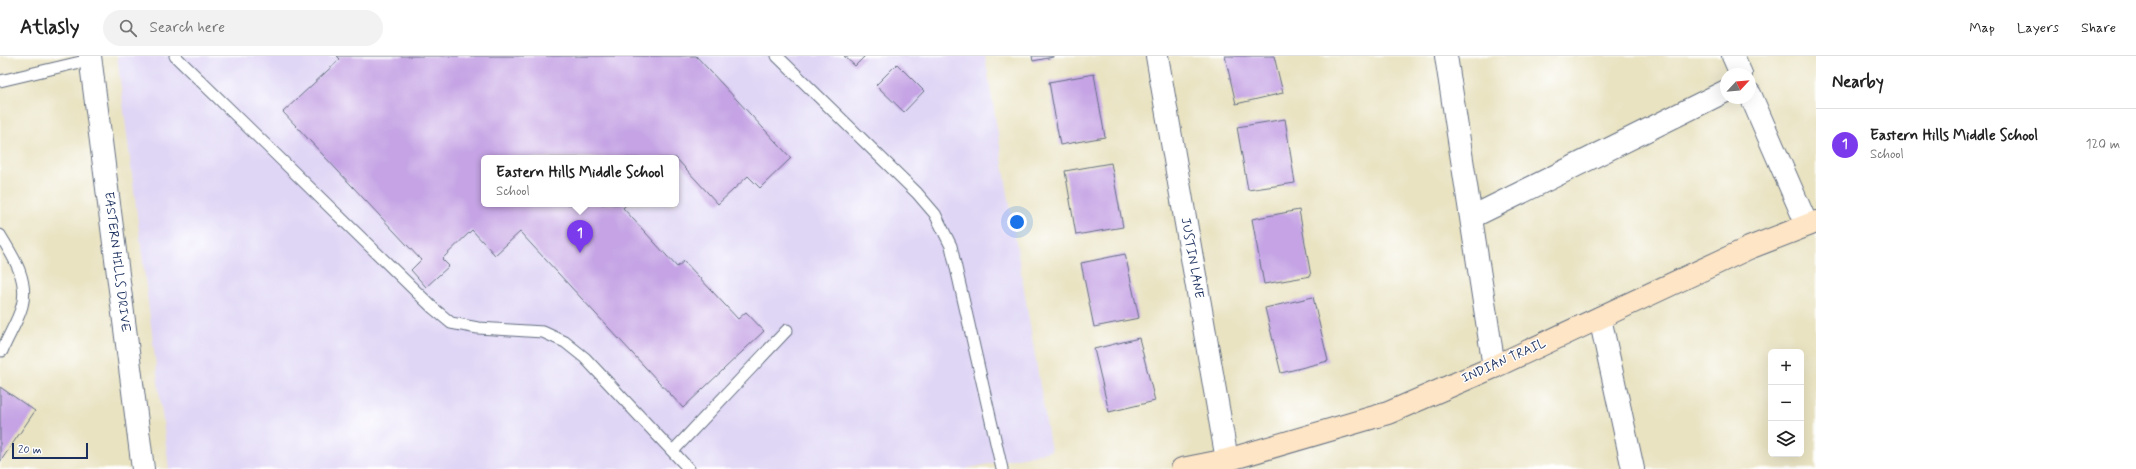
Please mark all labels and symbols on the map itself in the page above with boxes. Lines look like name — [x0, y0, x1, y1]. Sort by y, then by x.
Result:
north arrow — [1720, 68, 1756, 104]
street label: EASTERN HILLS DRIVE — [100, 191, 134, 333]
your location — [1007, 212, 1027, 232]
street label: JUSTIN LANE — [1177, 216, 1208, 300]
pin: 1 — [567, 220, 593, 253]
street label: INDIAN TRAIL — [1459, 335, 1549, 387]
scale bar — [12, 441, 88, 460]

